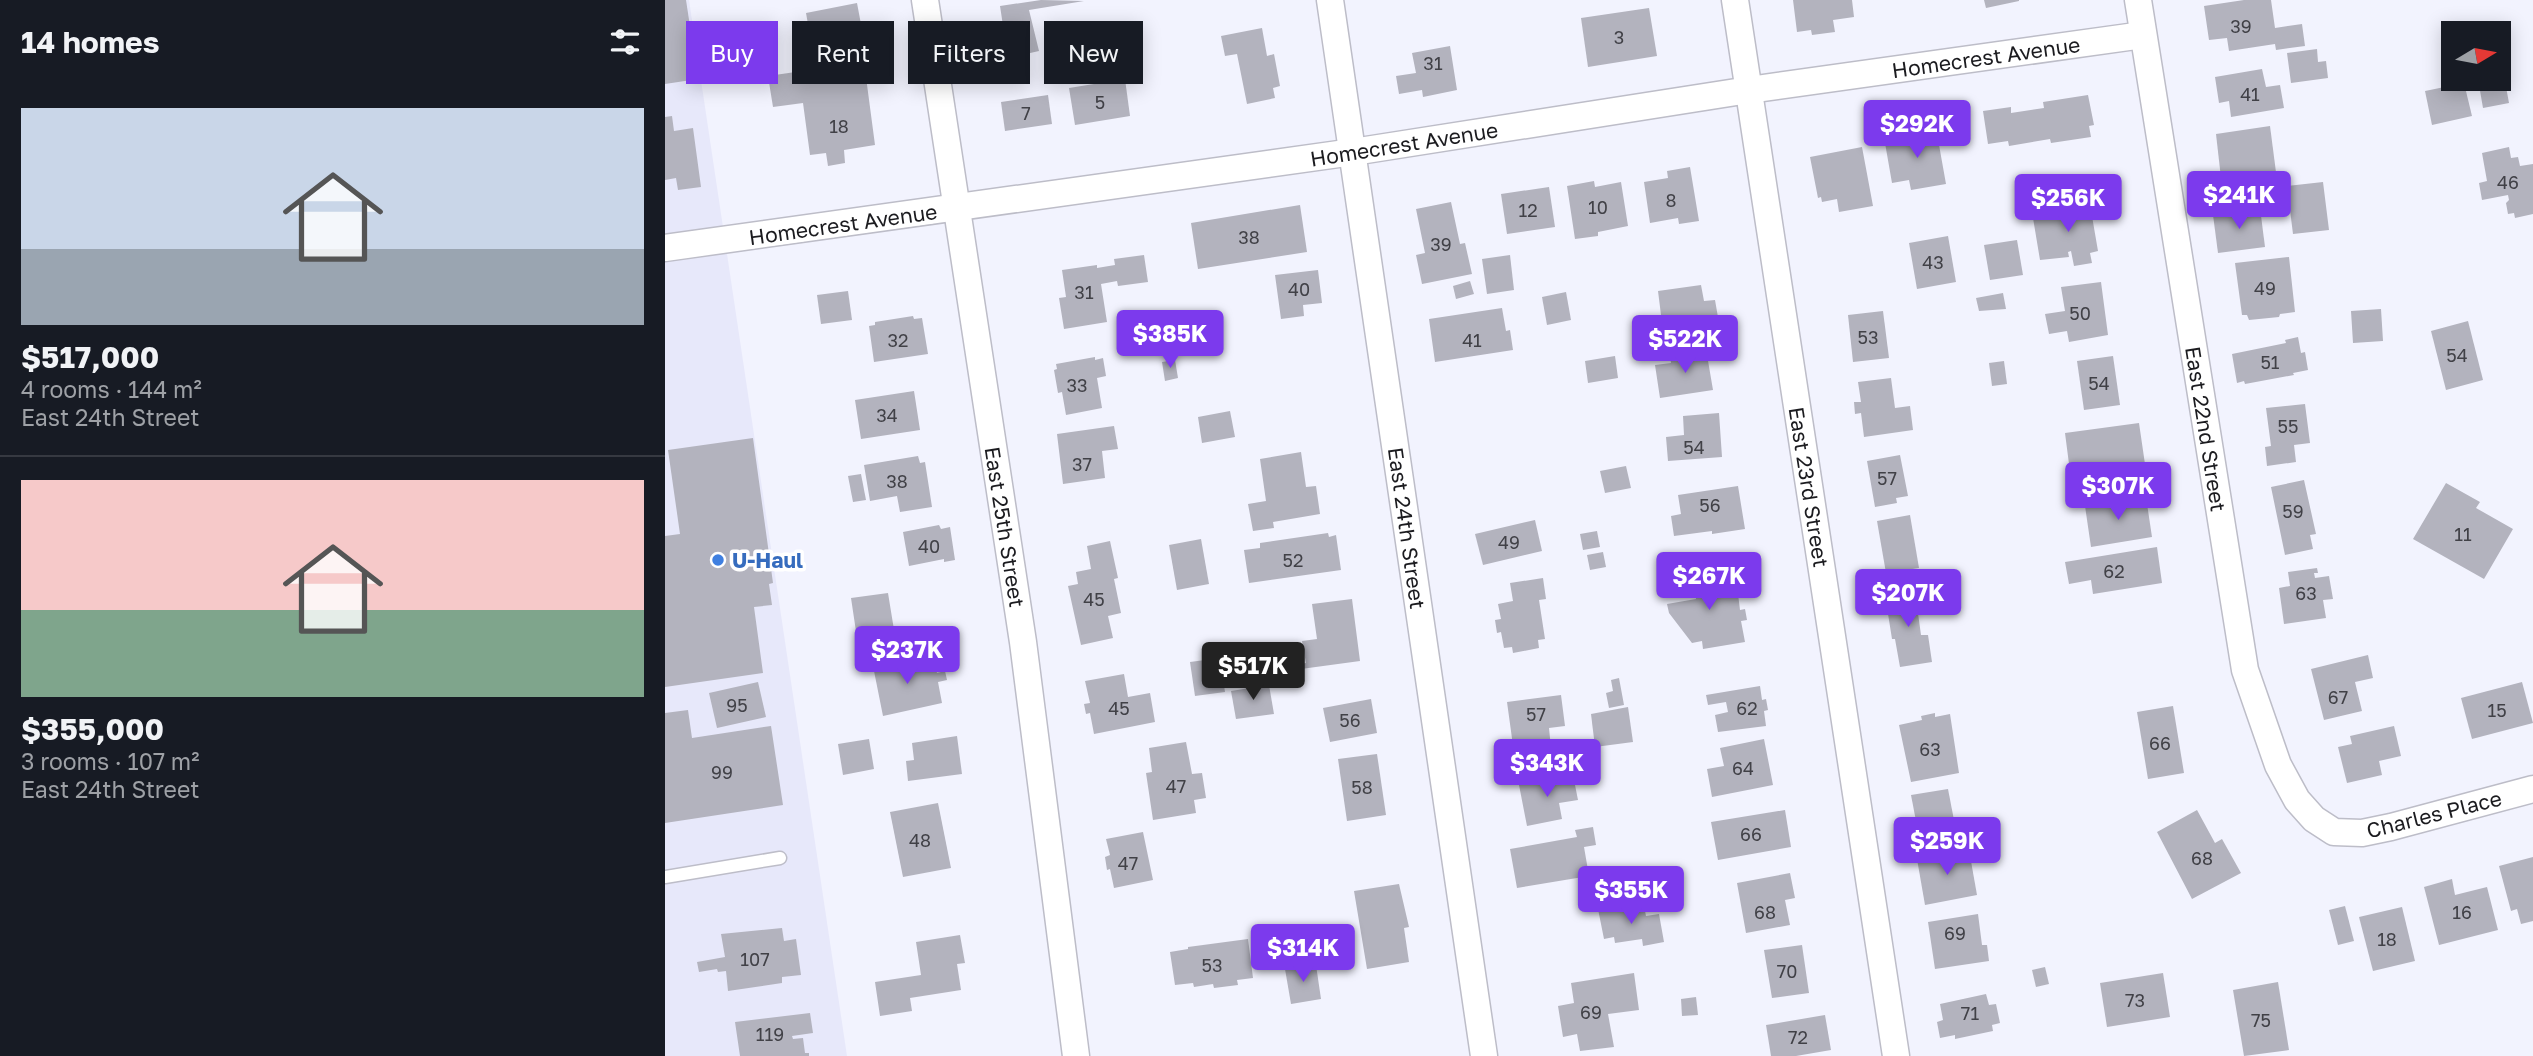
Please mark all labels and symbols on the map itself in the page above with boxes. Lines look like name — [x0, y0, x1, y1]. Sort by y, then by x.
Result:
house number: 39 — [2230, 15, 2252, 37]
north arrow — [2441, 21, 2511, 91]
house number: 3 — [1614, 26, 1624, 48]
street label: Homecrest Avenue — [1890, 31, 2082, 83]
house number: 31 — [1423, 52, 1443, 74]
house number: 41 — [2240, 83, 2260, 105]
house number: 5 — [1095, 91, 1105, 113]
pin: $292K — [1868, 100, 1966, 160]
house number: 7 — [1021, 102, 1031, 124]
house number: 18 — [829, 115, 849, 137]
street label: Homecrest Avenue — [1308, 116, 1500, 172]
house number: 46 — [2497, 171, 2519, 193]
pin: $241K — [2190, 172, 2288, 231]
pin: $256K — [2019, 174, 2117, 234]
house number: 8 — [1666, 189, 1676, 211]
house number: 10 — [1588, 196, 1608, 218]
street label: Homecrest Avenue — [747, 198, 939, 250]
house number: 12 — [1518, 199, 1538, 221]
house number: 38 — [1238, 226, 1260, 248]
house number: 39 — [1430, 233, 1452, 255]
house number: 43 — [1922, 251, 1944, 273]
house number: 49 — [2254, 277, 2276, 299]
house number: 40 — [1288, 278, 1310, 300]
house number: 31 — [1074, 281, 1094, 303]
house number: 50 — [2069, 302, 2091, 324]
pin: $385K — [1121, 310, 1219, 370]
pin: $522K — [1636, 316, 1734, 375]
house number: 53 — [1858, 326, 1878, 348]
house number: 32 — [888, 329, 908, 351]
house number: 41 — [1462, 329, 1482, 351]
house number: 54 — [2446, 344, 2468, 366]
street label: East 22nd Street — [2180, 345, 2232, 513]
house number: 51 — [2260, 351, 2280, 373]
house number: 54 — [2088, 372, 2110, 394]
house number: 33 — [1066, 374, 1088, 396]
house number: 34 — [876, 404, 898, 426]
street label: East 23rd Street — [1783, 405, 1835, 569]
house number: 55 — [2278, 415, 2298, 437]
house number: 54 — [1683, 436, 1705, 458]
street label: East 25th Street — [979, 445, 1031, 609]
street label: East 24th Street — [1383, 445, 1431, 611]
house number: 37 — [1072, 453, 1092, 475]
pin: $307K — [2069, 462, 2167, 522]
house number: 57 — [1877, 467, 1897, 489]
house number: 38 — [886, 470, 908, 492]
house number: 56 — [1699, 494, 1721, 516]
house number: 59 — [2282, 500, 2304, 522]
house number: 11 — [2454, 523, 2472, 545]
house number: 49 — [1498, 531, 1520, 553]
house number: 40 — [918, 535, 940, 557]
place label: U-Haul — [732, 547, 803, 573]
house number: 52 — [1283, 549, 1303, 571]
marker: U-Haul — [710, 552, 726, 568]
pin: $267K — [1660, 552, 1758, 612]
house number: 62 — [2103, 560, 2125, 582]
pin: $207K — [1859, 570, 1957, 629]
house number: 63 — [2295, 582, 2317, 604]
house number: 45 — [1083, 588, 1105, 610]
pin: $237K — [858, 626, 956, 686]
pin: $517K — [1204, 642, 1302, 702]
house number: 67 — [2328, 686, 2348, 708]
house number: 95 — [726, 694, 748, 716]
house number: 45 — [1108, 697, 1130, 719]
house number: 62 — [1736, 697, 1758, 719]
house number: 15 — [2487, 699, 2507, 721]
house number: 57 — [1526, 703, 1546, 725]
house number: 56 — [1339, 709, 1361, 731]
house number: 66 — [2149, 732, 2171, 754]
house number: 63 — [1919, 738, 1941, 760]
pin: $343K — [1498, 740, 1596, 799]
house number: 64 — [1732, 757, 1754, 779]
house number: 99 — [711, 761, 733, 783]
house number: 47 — [1166, 775, 1186, 797]
house number: 58 — [1351, 776, 1373, 798]
street label: Charles Place — [2364, 785, 2504, 843]
pin: $259K — [1898, 818, 1996, 877]
house number: 66 — [1740, 823, 1762, 845]
house number: 48 — [909, 829, 931, 851]
house number: 68 — [2191, 847, 2213, 869]
house number: 47 — [1118, 852, 1138, 874]
pin: $355K — [1582, 866, 1680, 926]
house number: 68 — [1754, 901, 1776, 923]
house number: 16 — [2452, 901, 2472, 923]
house number: 69 — [1944, 922, 1966, 944]
pin: $314K — [1254, 925, 1352, 984]
house number: 18 — [2377, 928, 2397, 950]
house number: 107 — [740, 948, 770, 970]
house number: 53 — [1202, 954, 1222, 976]
house number: 70 — [1777, 960, 1797, 982]
house number: 73 — [2125, 989, 2145, 1011]
house number: 69 — [1580, 1001, 1602, 1023]
house number: 71 — [1961, 1002, 1979, 1024]
house number: 75 — [2251, 1009, 2271, 1031]
house number: 119 — [756, 1023, 784, 1045]
house number: 72 — [1788, 1026, 1808, 1048]

